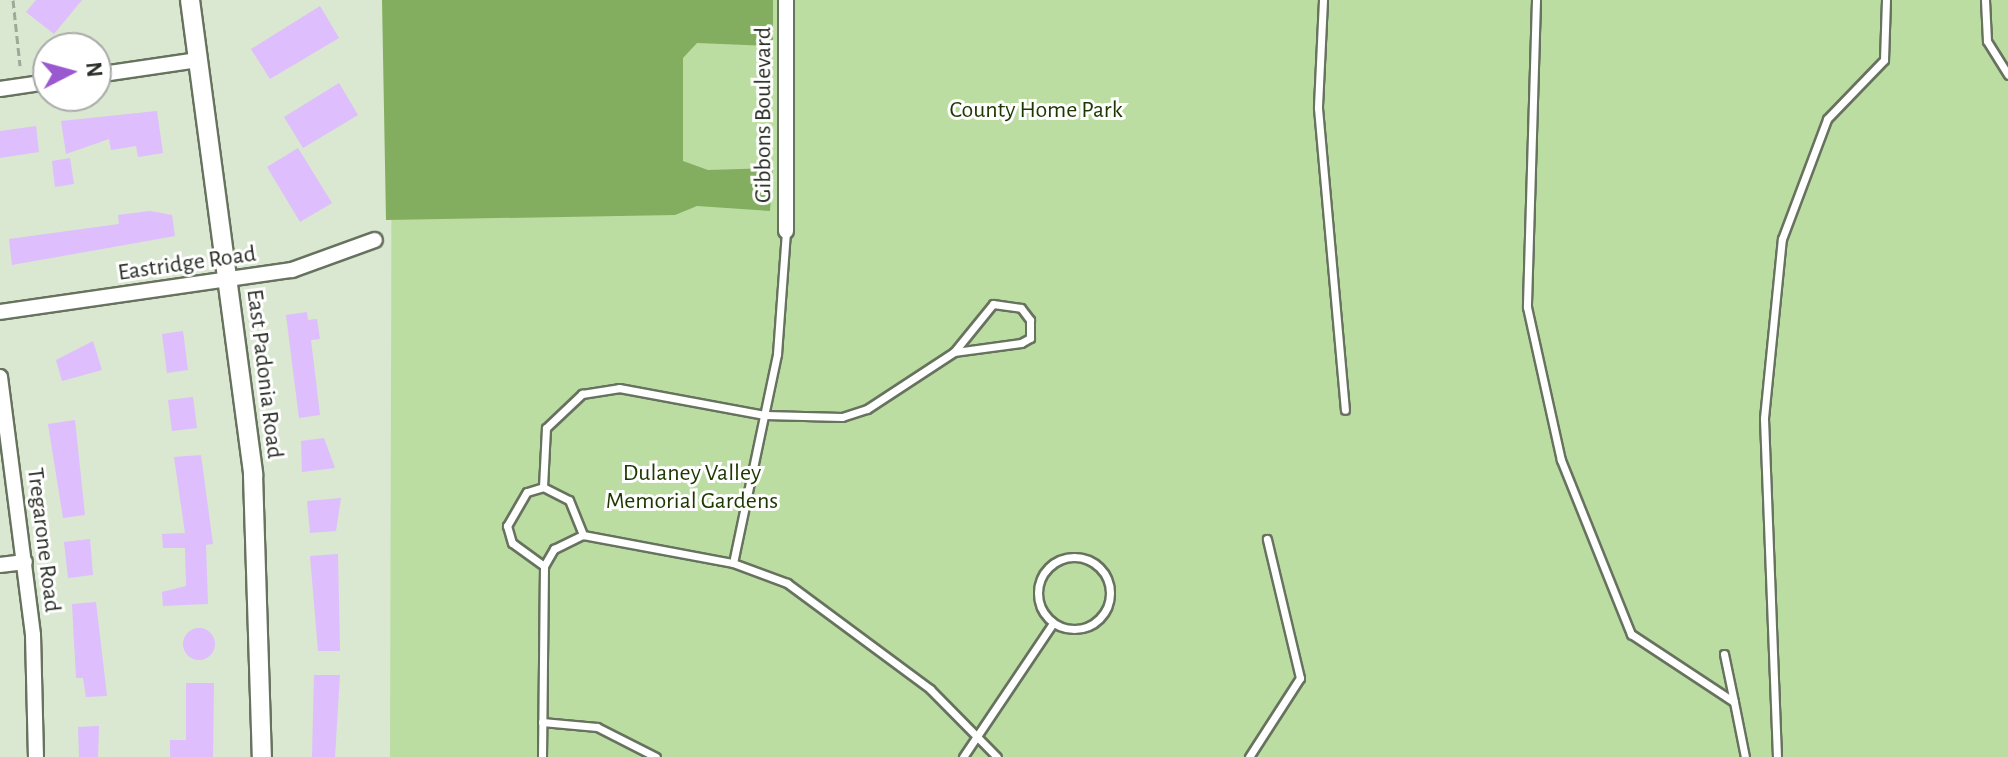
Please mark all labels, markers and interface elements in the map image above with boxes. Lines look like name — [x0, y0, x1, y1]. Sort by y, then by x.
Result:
street label: Gibbons Boulevard — [750, 27, 778, 203]
north arrow — [32, 32, 112, 112]
text: N — [82, 61, 106, 78]
park label: County Home Park — [949, 97, 1123, 125]
street label: Eastridge Road — [116, 240, 258, 288]
street label: East Padonia Road — [239, 288, 289, 460]
park label: Dulaney Valley Memorial Gardens — [606, 460, 778, 516]
street label: Tregarone Road — [20, 466, 66, 614]

